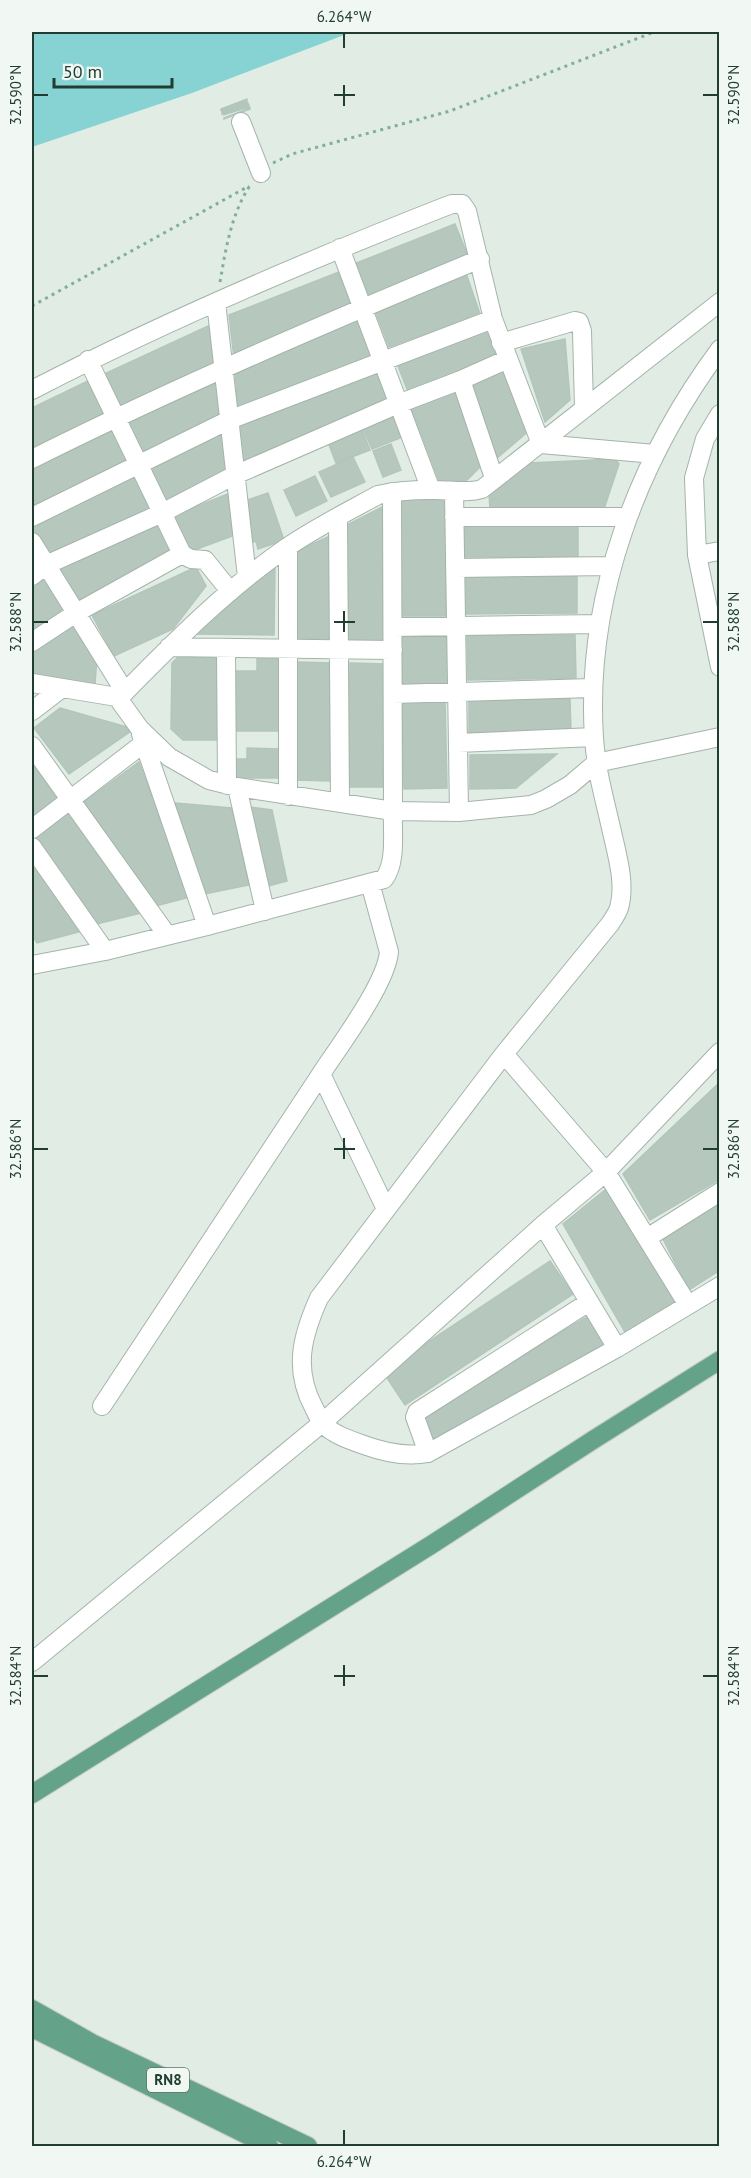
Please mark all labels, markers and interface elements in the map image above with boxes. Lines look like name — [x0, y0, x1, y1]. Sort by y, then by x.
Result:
text: 6.264°W — [317, 7, 372, 26]
scale bar — [54, 51, 172, 89]
text: 50 m — [63, 60, 102, 83]
text: 32.590°N — [6, 65, 25, 125]
text: 32.590°N — [724, 65, 743, 125]
text: 32.588°N — [6, 592, 25, 652]
text: 32.588°N — [724, 592, 743, 652]
text: 32.586°N — [6, 1119, 25, 1179]
text: 32.586°N — [724, 1119, 743, 1179]
text: 32.584°N — [6, 1646, 25, 1706]
text: 32.584°N — [724, 1646, 743, 1706]
road number: RN8 — [147, 2068, 189, 2092]
text: 6.264°W — [317, 2152, 372, 2171]

